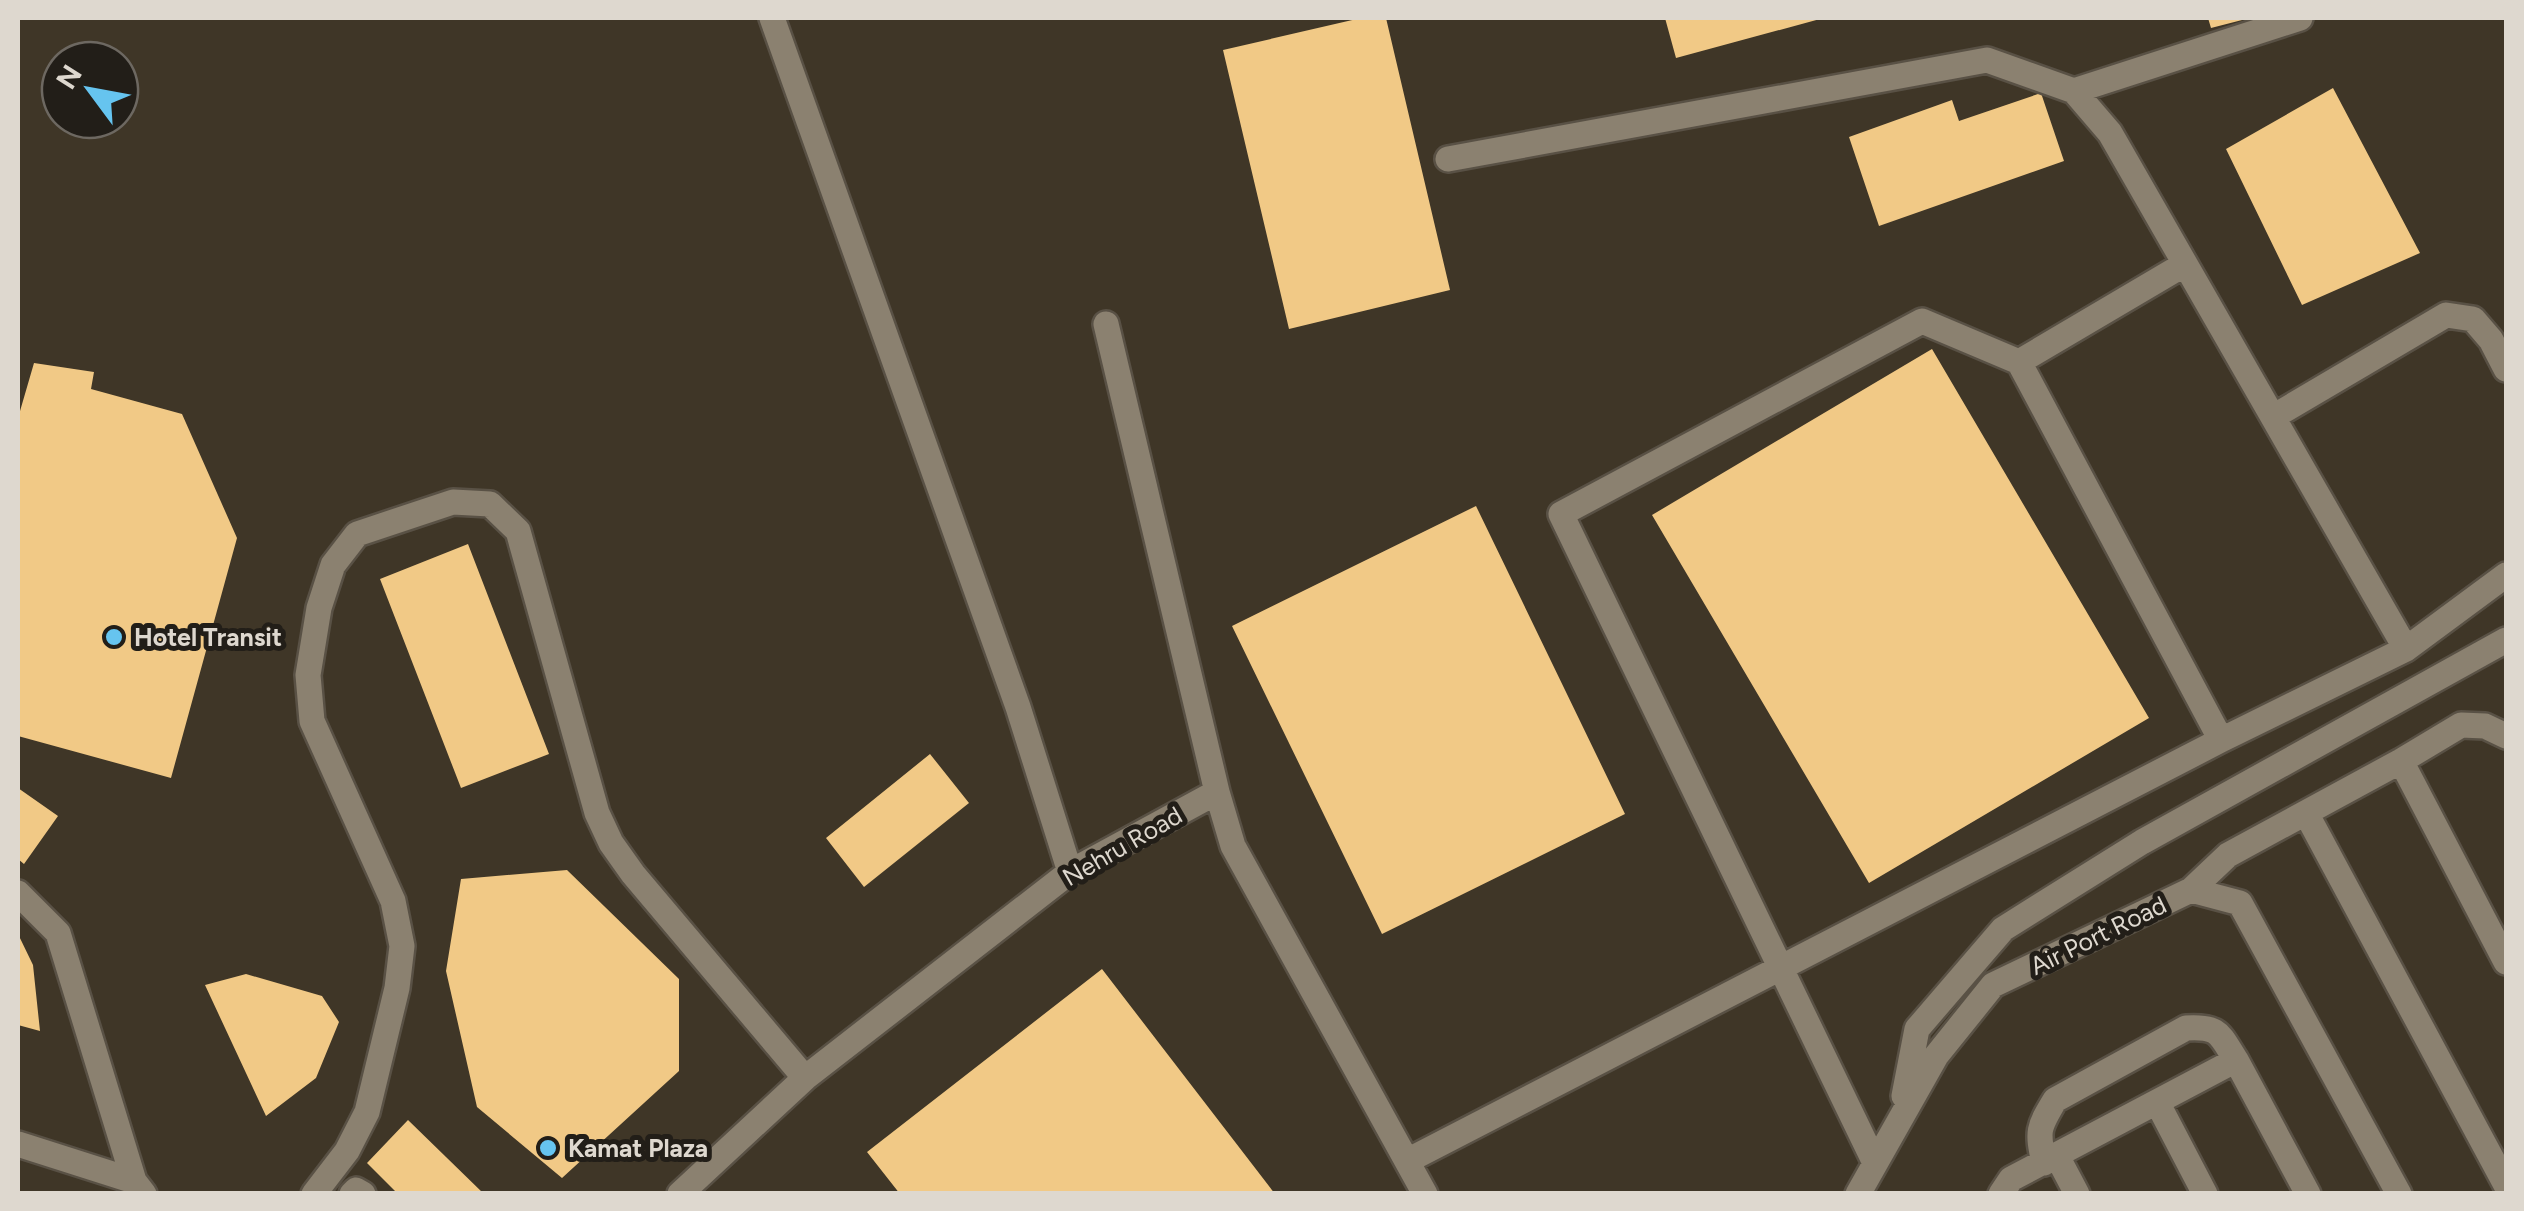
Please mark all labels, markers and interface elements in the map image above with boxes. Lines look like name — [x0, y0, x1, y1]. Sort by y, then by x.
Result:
north arrow — [40, 40, 140, 140]
text: N — [49, 59, 89, 95]
place label: Hotel Transit — [134, 622, 282, 652]
marker: Hotel Transit — [103, 626, 125, 648]
street label: Nehru Road — [1057, 800, 1187, 892]
street label: Air Port Road — [2025, 889, 2171, 981]
place label: Kamat Plaza — [568, 1133, 708, 1163]
marker: Kamat Plaza — [537, 1137, 559, 1159]

